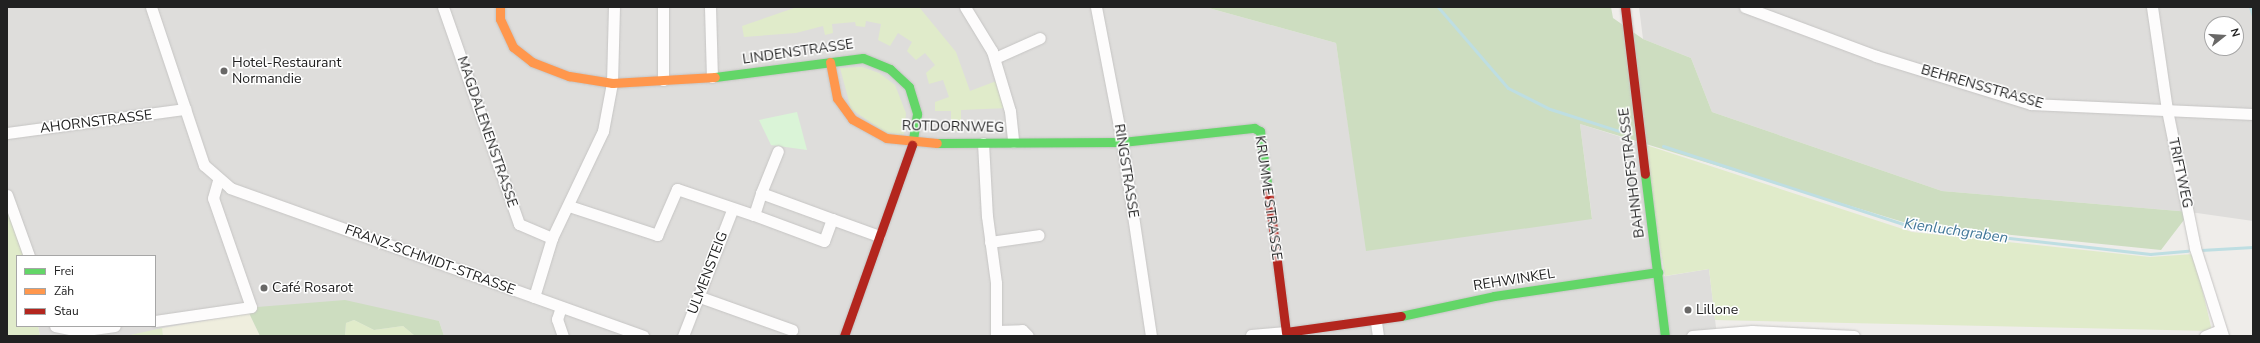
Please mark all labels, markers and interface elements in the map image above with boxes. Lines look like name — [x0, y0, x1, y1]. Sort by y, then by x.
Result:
north arrow — [2204, 16, 2244, 56]
text: N — [2227, 27, 2243, 39]
street label: LINDENSTRASSE — [741, 36, 855, 68]
street label: MAGDALENENSTRASSE — [453, 54, 521, 210]
place label: Hotel-Restaurant Normandie — [232, 55, 341, 88]
street label: BEHRENSSTRASSE — [1919, 62, 2045, 112]
marker: Hotel-Restaurant Normandie — [219, 66, 229, 76]
street label: AHORNSTRASSE — [39, 107, 153, 137]
street label: BAHNHOFSTRASSE — [1616, 107, 1648, 239]
street label: ROTDORNWEG — [902, 118, 1004, 136]
street label: RINGSTRASSE — [1110, 123, 1142, 219]
street label: KRUMME STRASSE — [1251, 135, 1285, 261]
street label: TRIFTWEG — [2164, 136, 2196, 210]
water label: Kienluchgraben — [1903, 215, 2009, 247]
street label: FRANZ-SCHMIDT-STRASSE — [343, 221, 517, 299]
street label: ULMENSTEIG — [685, 229, 731, 317]
legend — [16, 255, 156, 327]
text: Frei — [54, 263, 74, 279]
street label: REHWINKEL — [1472, 265, 1556, 295]
place label: Café Rosarot — [272, 280, 353, 296]
text: Zäh — [54, 283, 74, 299]
marker: Café Rosarot — [259, 283, 269, 293]
place label: Lillone — [1696, 302, 1738, 318]
text: Stau — [54, 303, 79, 319]
marker: Lillone — [1683, 305, 1693, 315]

